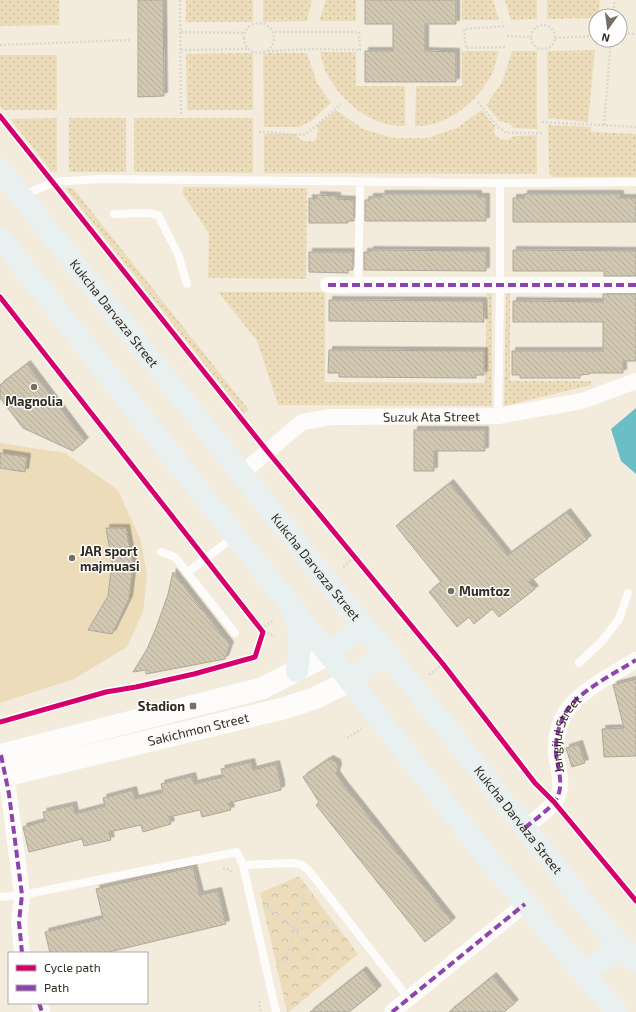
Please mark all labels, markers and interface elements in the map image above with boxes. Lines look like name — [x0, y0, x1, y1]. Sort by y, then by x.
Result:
north arrow — [588, 8, 628, 48]
text: N — [600, 31, 611, 45]
street label: Kukcha Darvaza Street — [67, 256, 162, 370]
marker: Magnolia — [29, 382, 39, 392]
place label: Magnolia — [5, 393, 63, 409]
street label: Suzuk Ata Street — [383, 408, 480, 425]
street label: Kukcha Darvaza Street — [268, 510, 364, 624]
place label: JAR sport majmuasi — [80, 543, 140, 574]
marker: JAR sport majmuasi — [67, 553, 77, 563]
place label: Mumtoz — [459, 583, 510, 599]
marker: Mumtoz — [446, 586, 456, 596]
street label: Jangijul Street — [548, 691, 584, 774]
place label: Stadion — [138, 698, 185, 714]
marker: Stadion — [188, 701, 198, 711]
street label: Sakichmon Street — [146, 709, 251, 749]
street label: Kukcha Darvaza Street — [471, 762, 566, 877]
legend — [8, 952, 148, 1004]
text: Cycle path — [44, 960, 101, 974]
text: Path — [44, 980, 69, 994]

